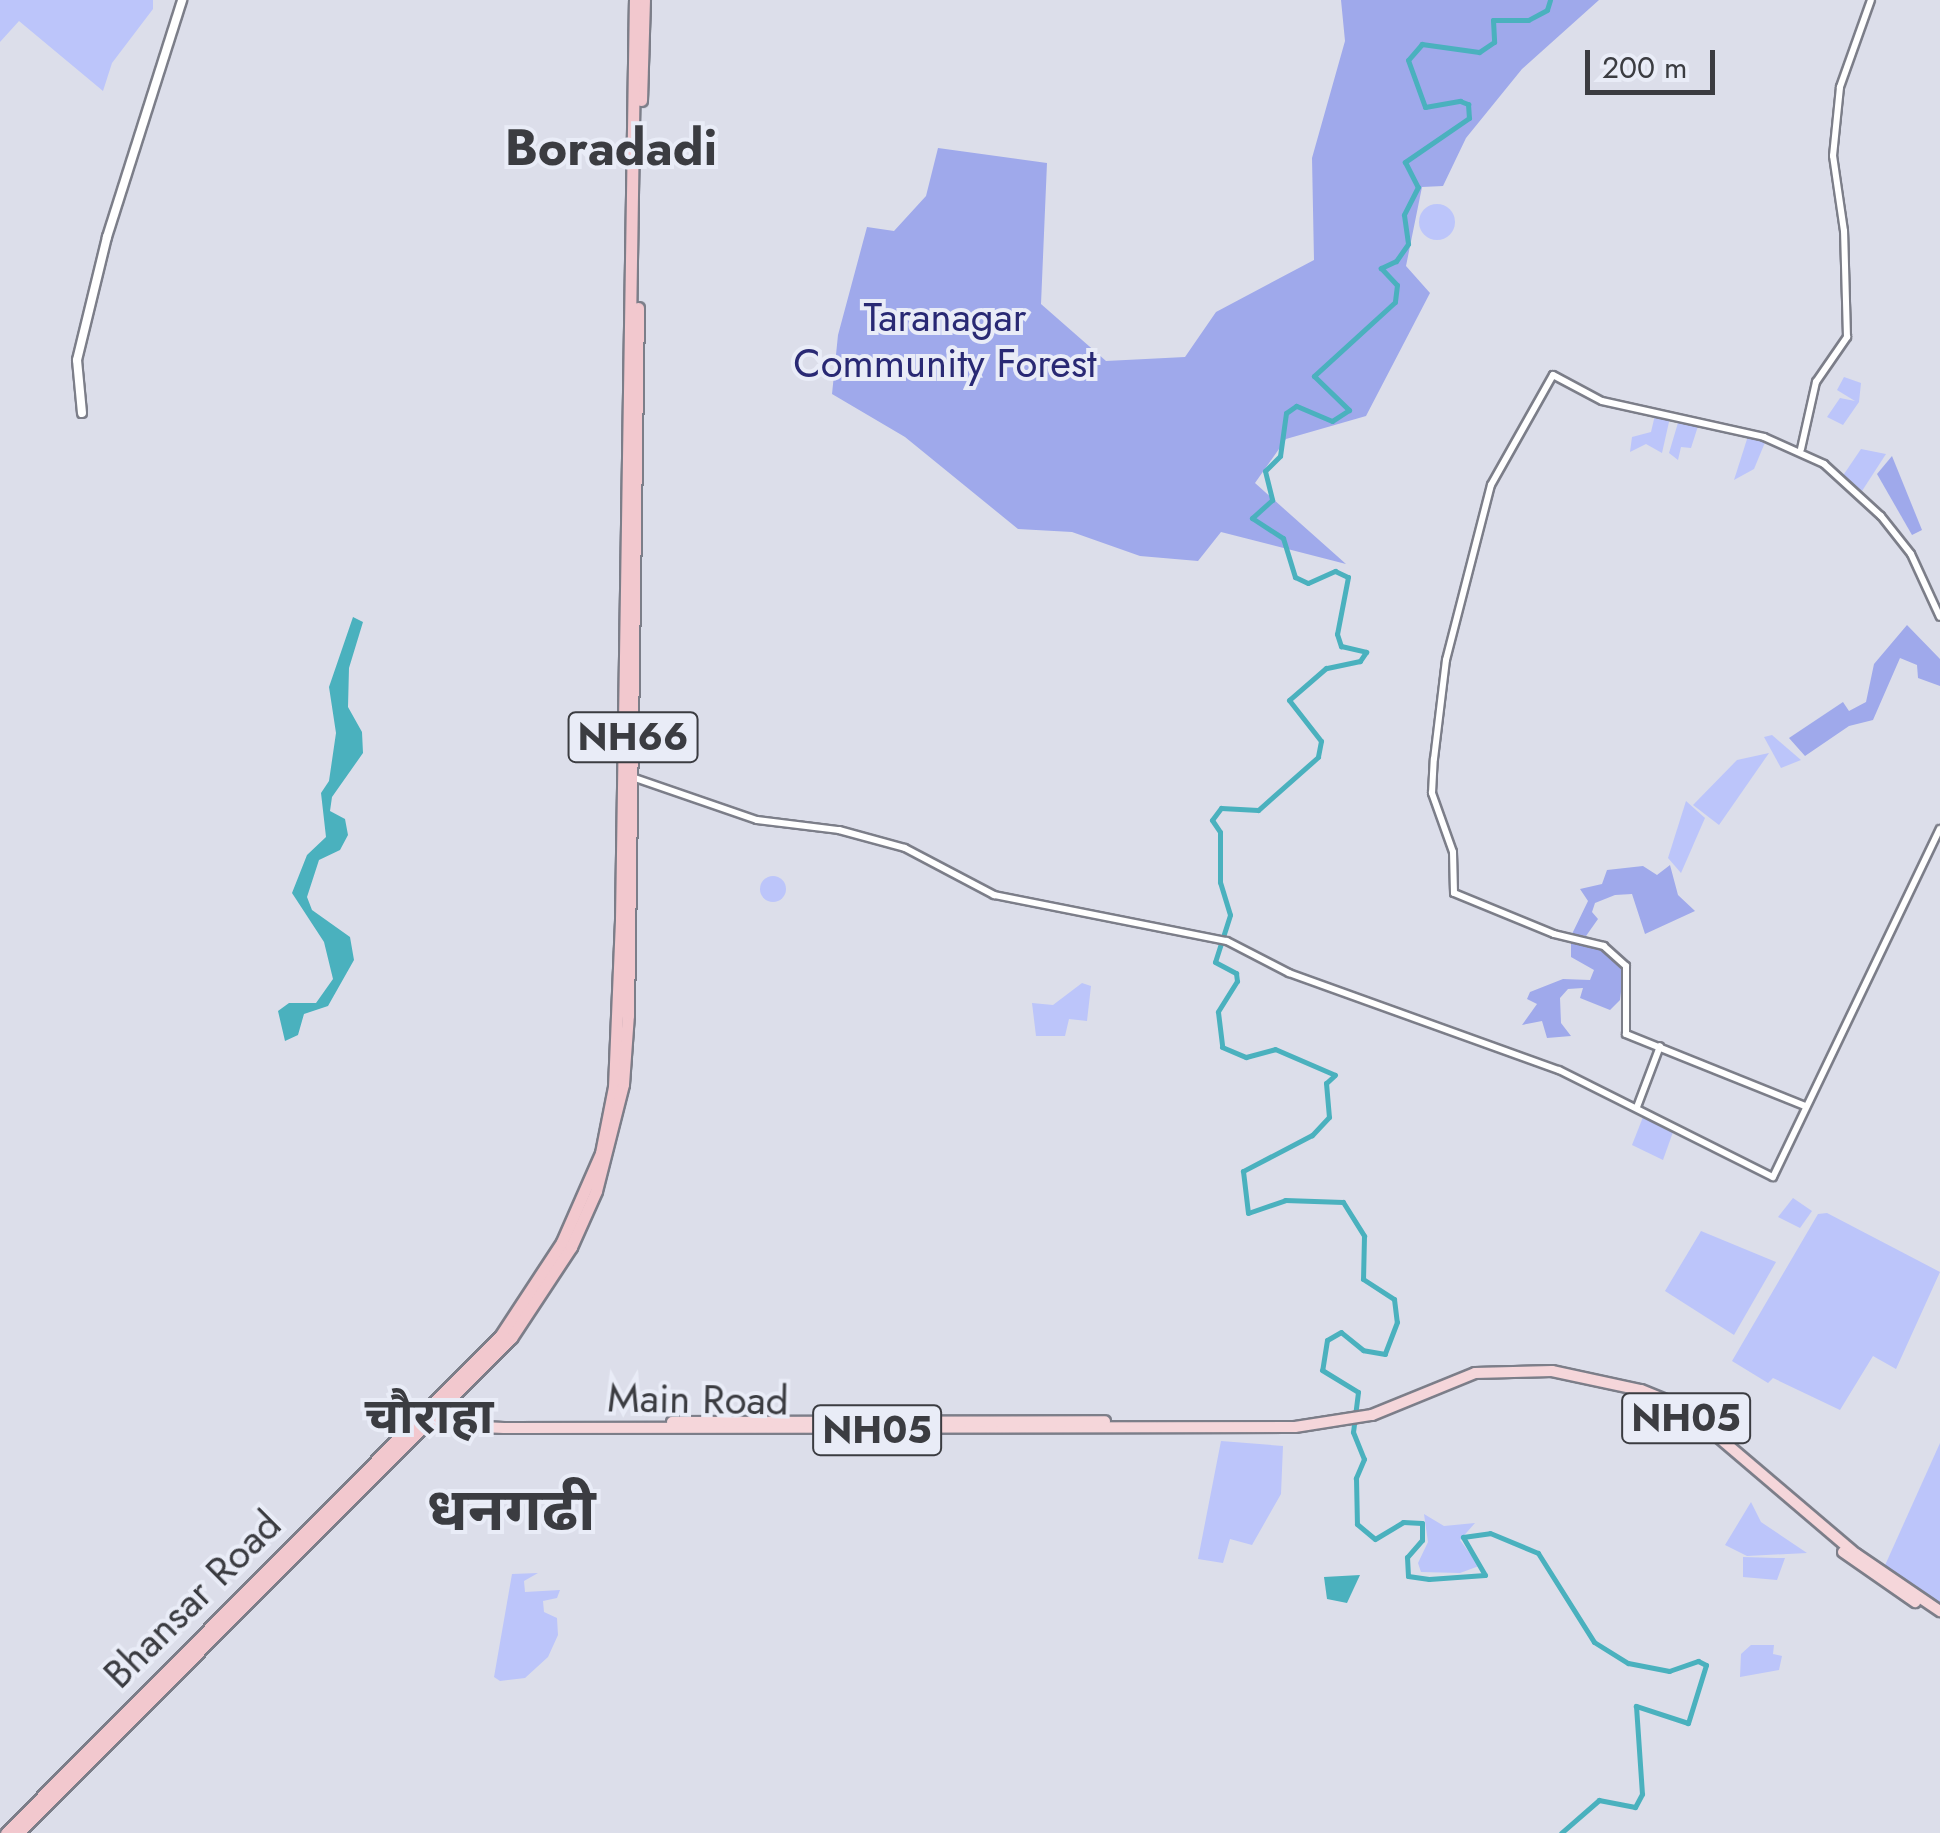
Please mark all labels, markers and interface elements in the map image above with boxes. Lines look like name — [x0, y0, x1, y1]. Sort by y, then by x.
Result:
scale bar — [1590, 30, 1720, 92]
text: 200 m — [1602, 46, 1687, 89]
district label: Boradadi — [505, 118, 717, 178]
park label: Taranagar Community Forest — [793, 293, 1097, 387]
road number: NH66 — [566, 704, 700, 770]
street label: Main Road — [607, 1373, 789, 1425]
road number: NH05 — [1621, 1385, 1751, 1451]
district label: चौराहा — [364, 1386, 494, 1446]
road number: NH05 — [812, 1397, 942, 1463]
district label: धनगढी — [426, 1473, 596, 1545]
street label: Bhansar Road — [93, 1500, 291, 1698]

